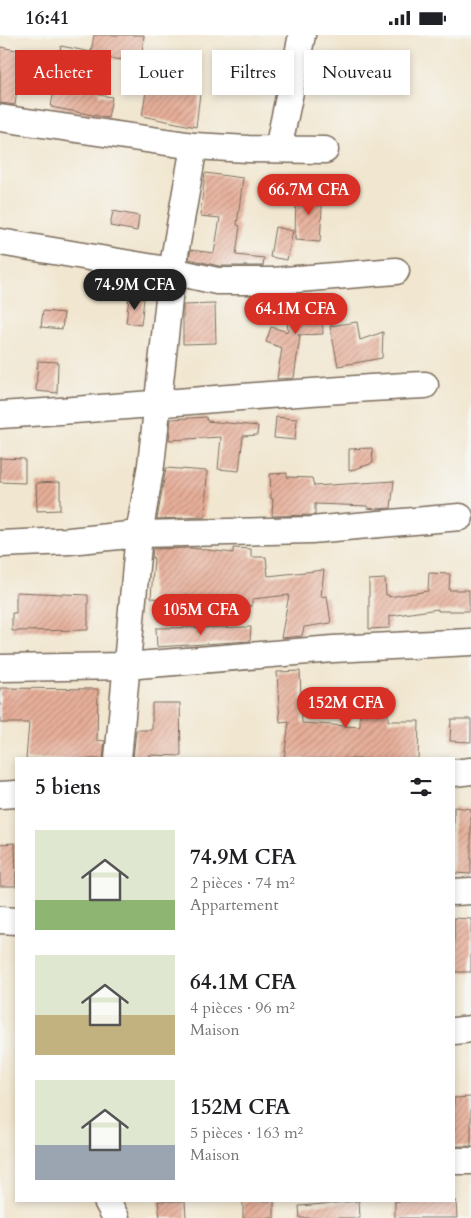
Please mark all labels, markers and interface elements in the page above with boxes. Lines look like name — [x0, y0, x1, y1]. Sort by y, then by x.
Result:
text: 16:41 — [25, 5, 69, 31]
chip: Acheter — [15, 50, 111, 95]
chip: Louer — [121, 50, 202, 95]
chip: Filtres — [212, 50, 294, 95]
chip: Nouveau — [304, 50, 410, 95]
pin: 66.7M CFA — [252, 173, 366, 216]
text: 66.7M CFA — [268, 179, 350, 201]
pin: 74.9M CFA — [78, 269, 192, 311]
text: 74.9M CFA — [94, 274, 176, 296]
pin: 64.1M CFA — [239, 293, 353, 335]
text: 64.1M CFA — [255, 298, 337, 320]
pin: 105M CFA — [149, 593, 253, 636]
text: 105M CFA — [163, 599, 239, 621]
pin: 152M CFA — [294, 687, 398, 729]
text: 152M CFA — [308, 692, 384, 714]
text: 5 biens — [35, 773, 101, 802]
icon: filters — [407, 773, 435, 801]
text: 74.9M CFA — [190, 843, 297, 872]
icon: home — [75, 850, 135, 910]
text: 2 pièces · 74 m² — [190, 872, 295, 894]
text: Appartement — [190, 894, 278, 916]
text: 64.1M CFA — [190, 968, 297, 997]
icon: home — [75, 975, 135, 1035]
text: 4 pièces · 96 m² — [190, 997, 295, 1019]
text: Maison — [190, 1019, 240, 1041]
text: 152M CFA — [190, 1093, 290, 1122]
icon: home — [75, 1100, 135, 1160]
text: 5 pièces · 163 m² — [190, 1122, 303, 1144]
text: Maison — [190, 1144, 240, 1166]

